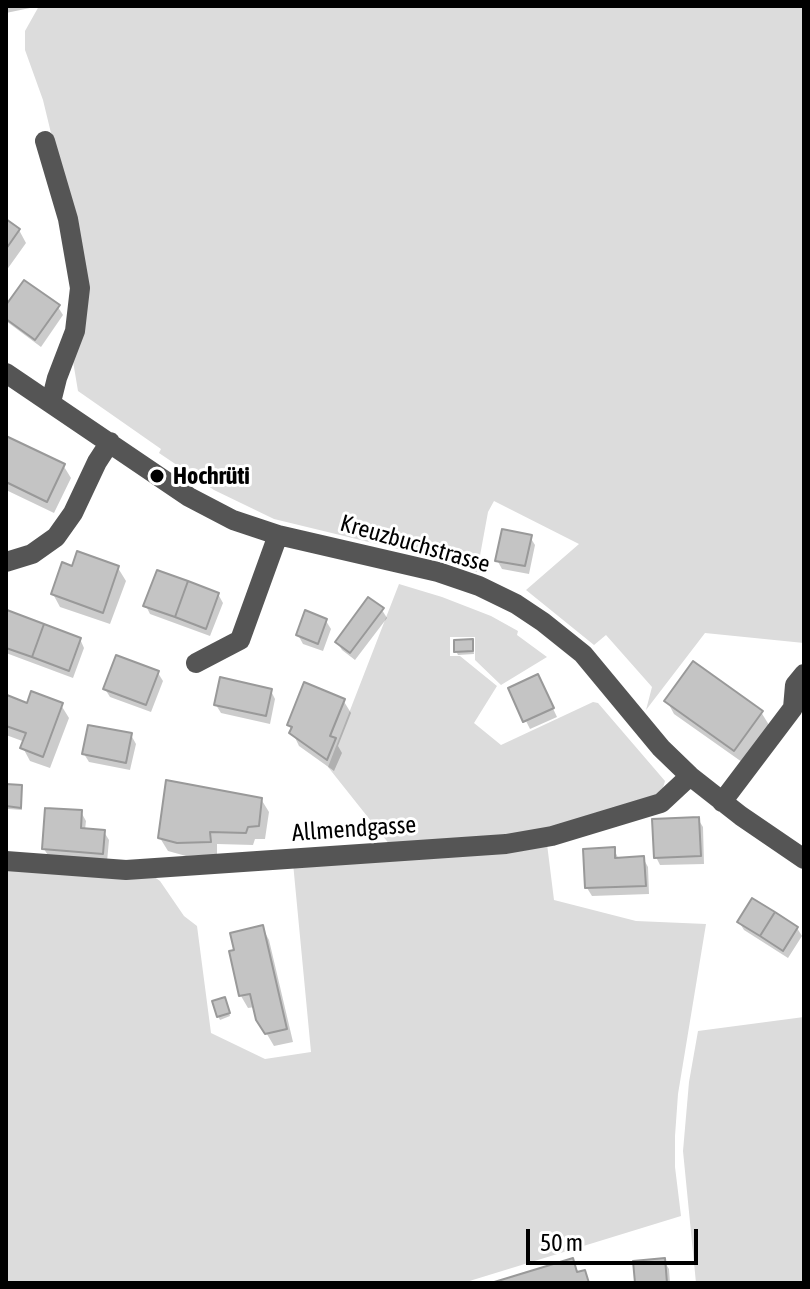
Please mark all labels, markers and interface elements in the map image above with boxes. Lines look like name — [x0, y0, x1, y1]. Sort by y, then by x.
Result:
place label: Hochrüti — [173, 462, 250, 490]
marker: Hochrüti — [148, 467, 166, 485]
street label: Kreuzbuchstrasse — [337, 509, 493, 579]
street label: Allmendgasse — [291, 810, 417, 848]
scale bar — [530, 1213, 702, 1263]
text: 50 m — [540, 1229, 583, 1256]

